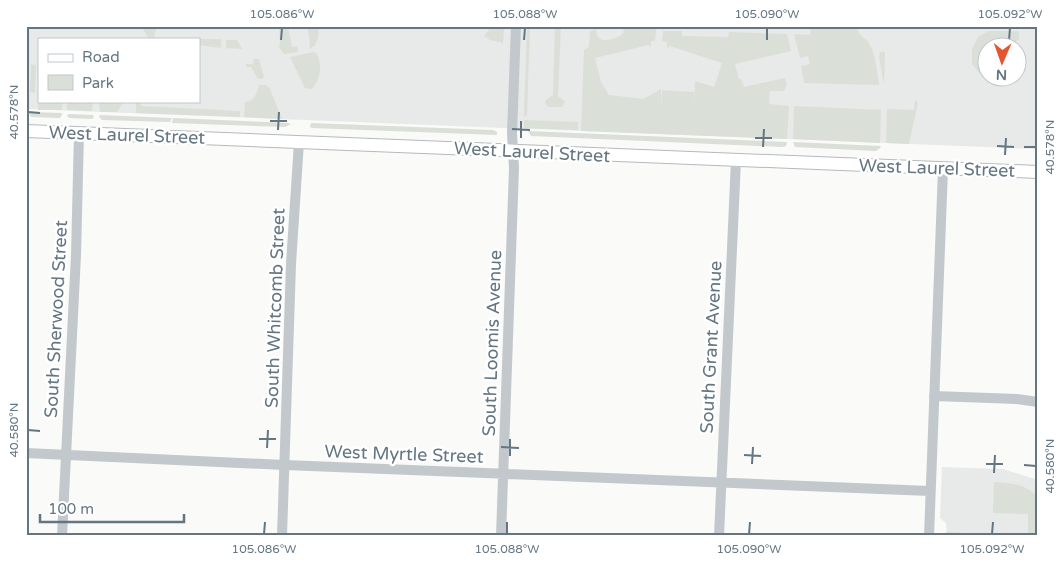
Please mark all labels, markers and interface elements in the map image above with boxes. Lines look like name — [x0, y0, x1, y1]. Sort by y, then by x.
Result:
text: 105.086°W — [250, 7, 314, 21]
text: 105.088°W — [493, 7, 557, 21]
text: 105.090°W — [735, 7, 799, 21]
text: 105.092°W — [978, 7, 1042, 21]
legend — [38, 38, 200, 102]
north arrow — [976, 38, 1026, 88]
text: Road — [82, 48, 120, 66]
text: N — [996, 66, 1007, 83]
text: Park — [82, 74, 114, 92]
text: 40.578°N — [7, 85, 21, 139]
text: 40.578°N — [1043, 120, 1057, 174]
street label: West Laurel Street — [48, 121, 206, 149]
street label: West Laurel Street — [453, 137, 611, 167]
street label: West Laurel Street — [858, 154, 1016, 182]
street label: South Whitcomb Street — [261, 207, 289, 409]
street label: South Sherwood Street — [40, 219, 72, 418]
street label: South Loomis Avenue — [478, 249, 506, 437]
street label: South Grant Avenue — [695, 260, 727, 434]
text: 40.580°N — [7, 403, 21, 457]
text: 40.580°N — [1043, 439, 1057, 493]
street label: West Myrtle Street — [324, 440, 484, 468]
scale bar — [40, 492, 184, 524]
text: 100 m — [48, 500, 94, 518]
text: 105.086°W — [232, 542, 296, 556]
text: 105.088°W — [475, 542, 539, 556]
text: 105.090°W — [717, 542, 781, 556]
text: 105.092°W — [960, 542, 1024, 556]

